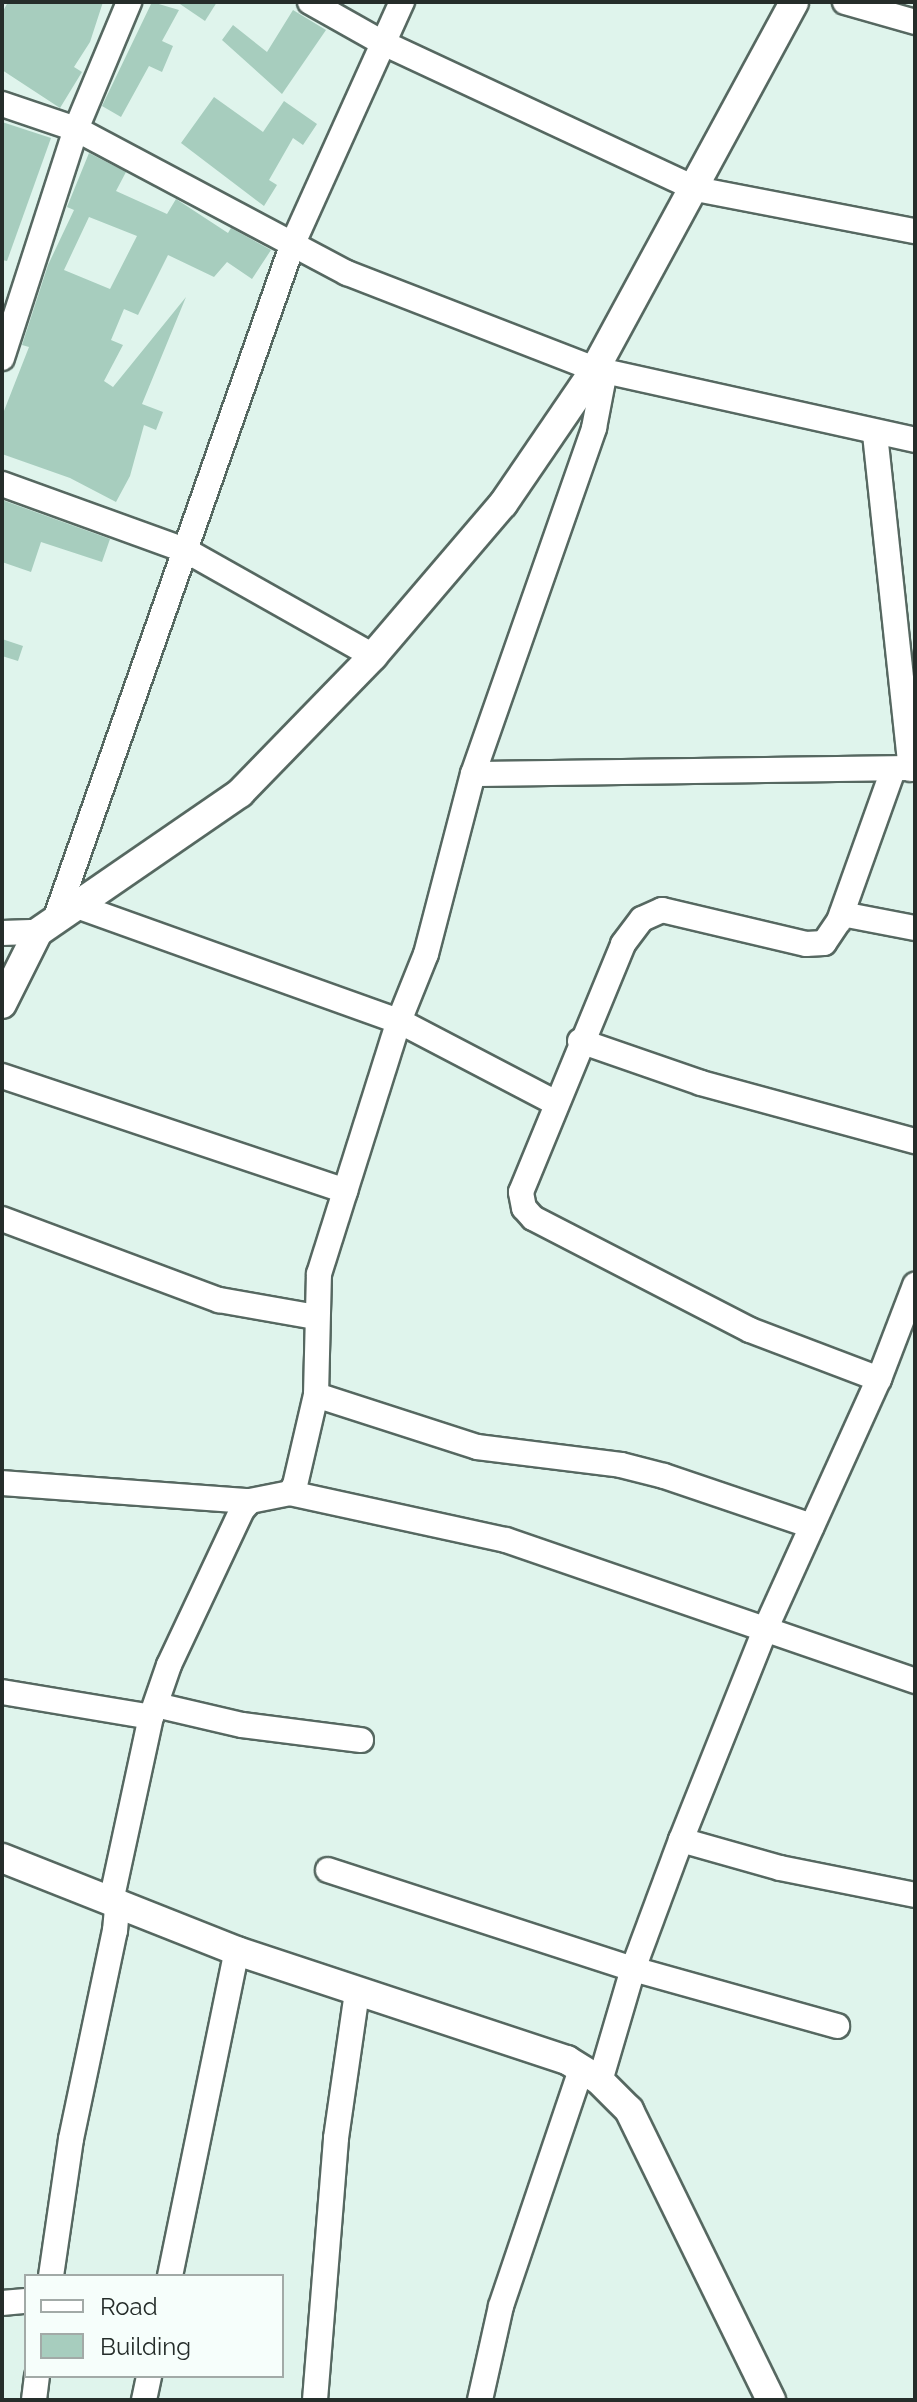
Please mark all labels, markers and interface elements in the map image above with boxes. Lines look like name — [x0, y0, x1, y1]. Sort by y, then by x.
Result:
legend — [24, 2274, 284, 2378]
text: Road — [100, 2292, 158, 2321]
text: Building — [100, 2332, 191, 2361]

